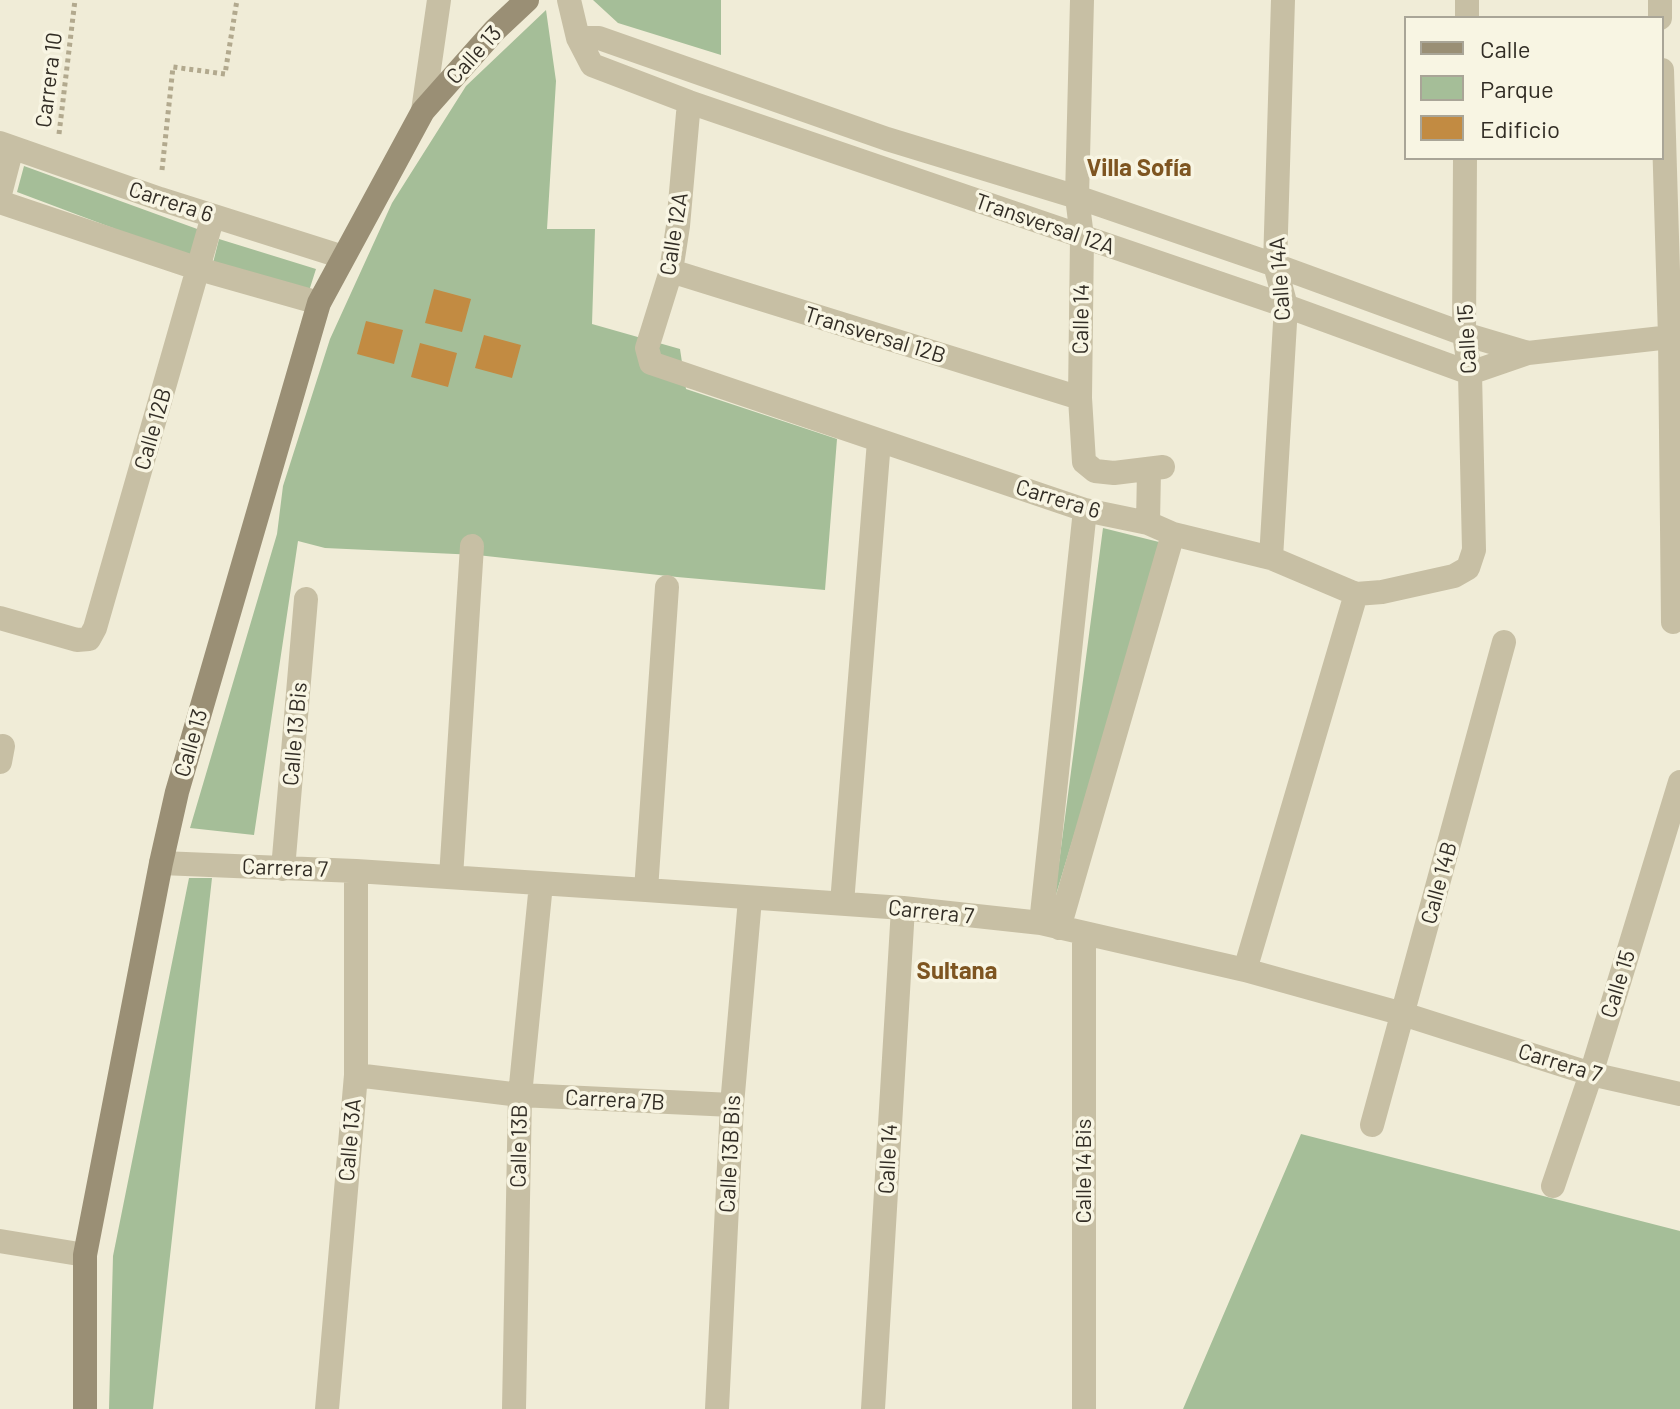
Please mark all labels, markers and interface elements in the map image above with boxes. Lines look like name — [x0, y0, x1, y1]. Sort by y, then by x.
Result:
legend — [1404, 16, 1664, 160]
street label: Calle 13 — [441, 20, 507, 90]
street label: Carrera 10 — [30, 31, 68, 129]
text: Calle — [1480, 34, 1531, 63]
text: Parque — [1480, 74, 1554, 103]
text: Edificio — [1480, 114, 1560, 143]
district label: Villa Sofía — [1086, 154, 1192, 182]
street label: Carrera 6 — [126, 176, 216, 228]
street label: Transversal 12A — [972, 188, 1118, 260]
street label: Calle 12A — [654, 191, 694, 277]
street label: Calle 14A — [1264, 236, 1296, 322]
street label: Calle 14 — [1067, 284, 1095, 354]
street label: Transversal 12B — [801, 301, 949, 369]
street label: Calle 15 — [1452, 304, 1482, 374]
street label: Calle 12B — [129, 385, 177, 473]
street label: Carrera 6 — [1013, 474, 1103, 524]
street label: Calle 13 Bis — [277, 681, 313, 787]
street label: Calle 13 — [169, 706, 213, 780]
street label: Calle 14B — [1415, 839, 1463, 927]
street label: Carrera 7 — [242, 853, 328, 883]
street label: Carrera 7 — [887, 894, 975, 930]
street label: Calle 15 — [1595, 947, 1641, 1021]
district label: Sultana — [917, 957, 997, 985]
street label: Carrera 7 — [1515, 1038, 1605, 1088]
street label: Carrera 7B — [564, 1084, 666, 1116]
street label: Calle 13B Bis — [714, 1094, 746, 1214]
street label: Calle 13A — [333, 1097, 367, 1183]
street label: Calle 13B — [505, 1104, 533, 1188]
street label: Calle 14 Bis — [1071, 1119, 1097, 1223]
street label: Calle 14 — [873, 1123, 903, 1195]

